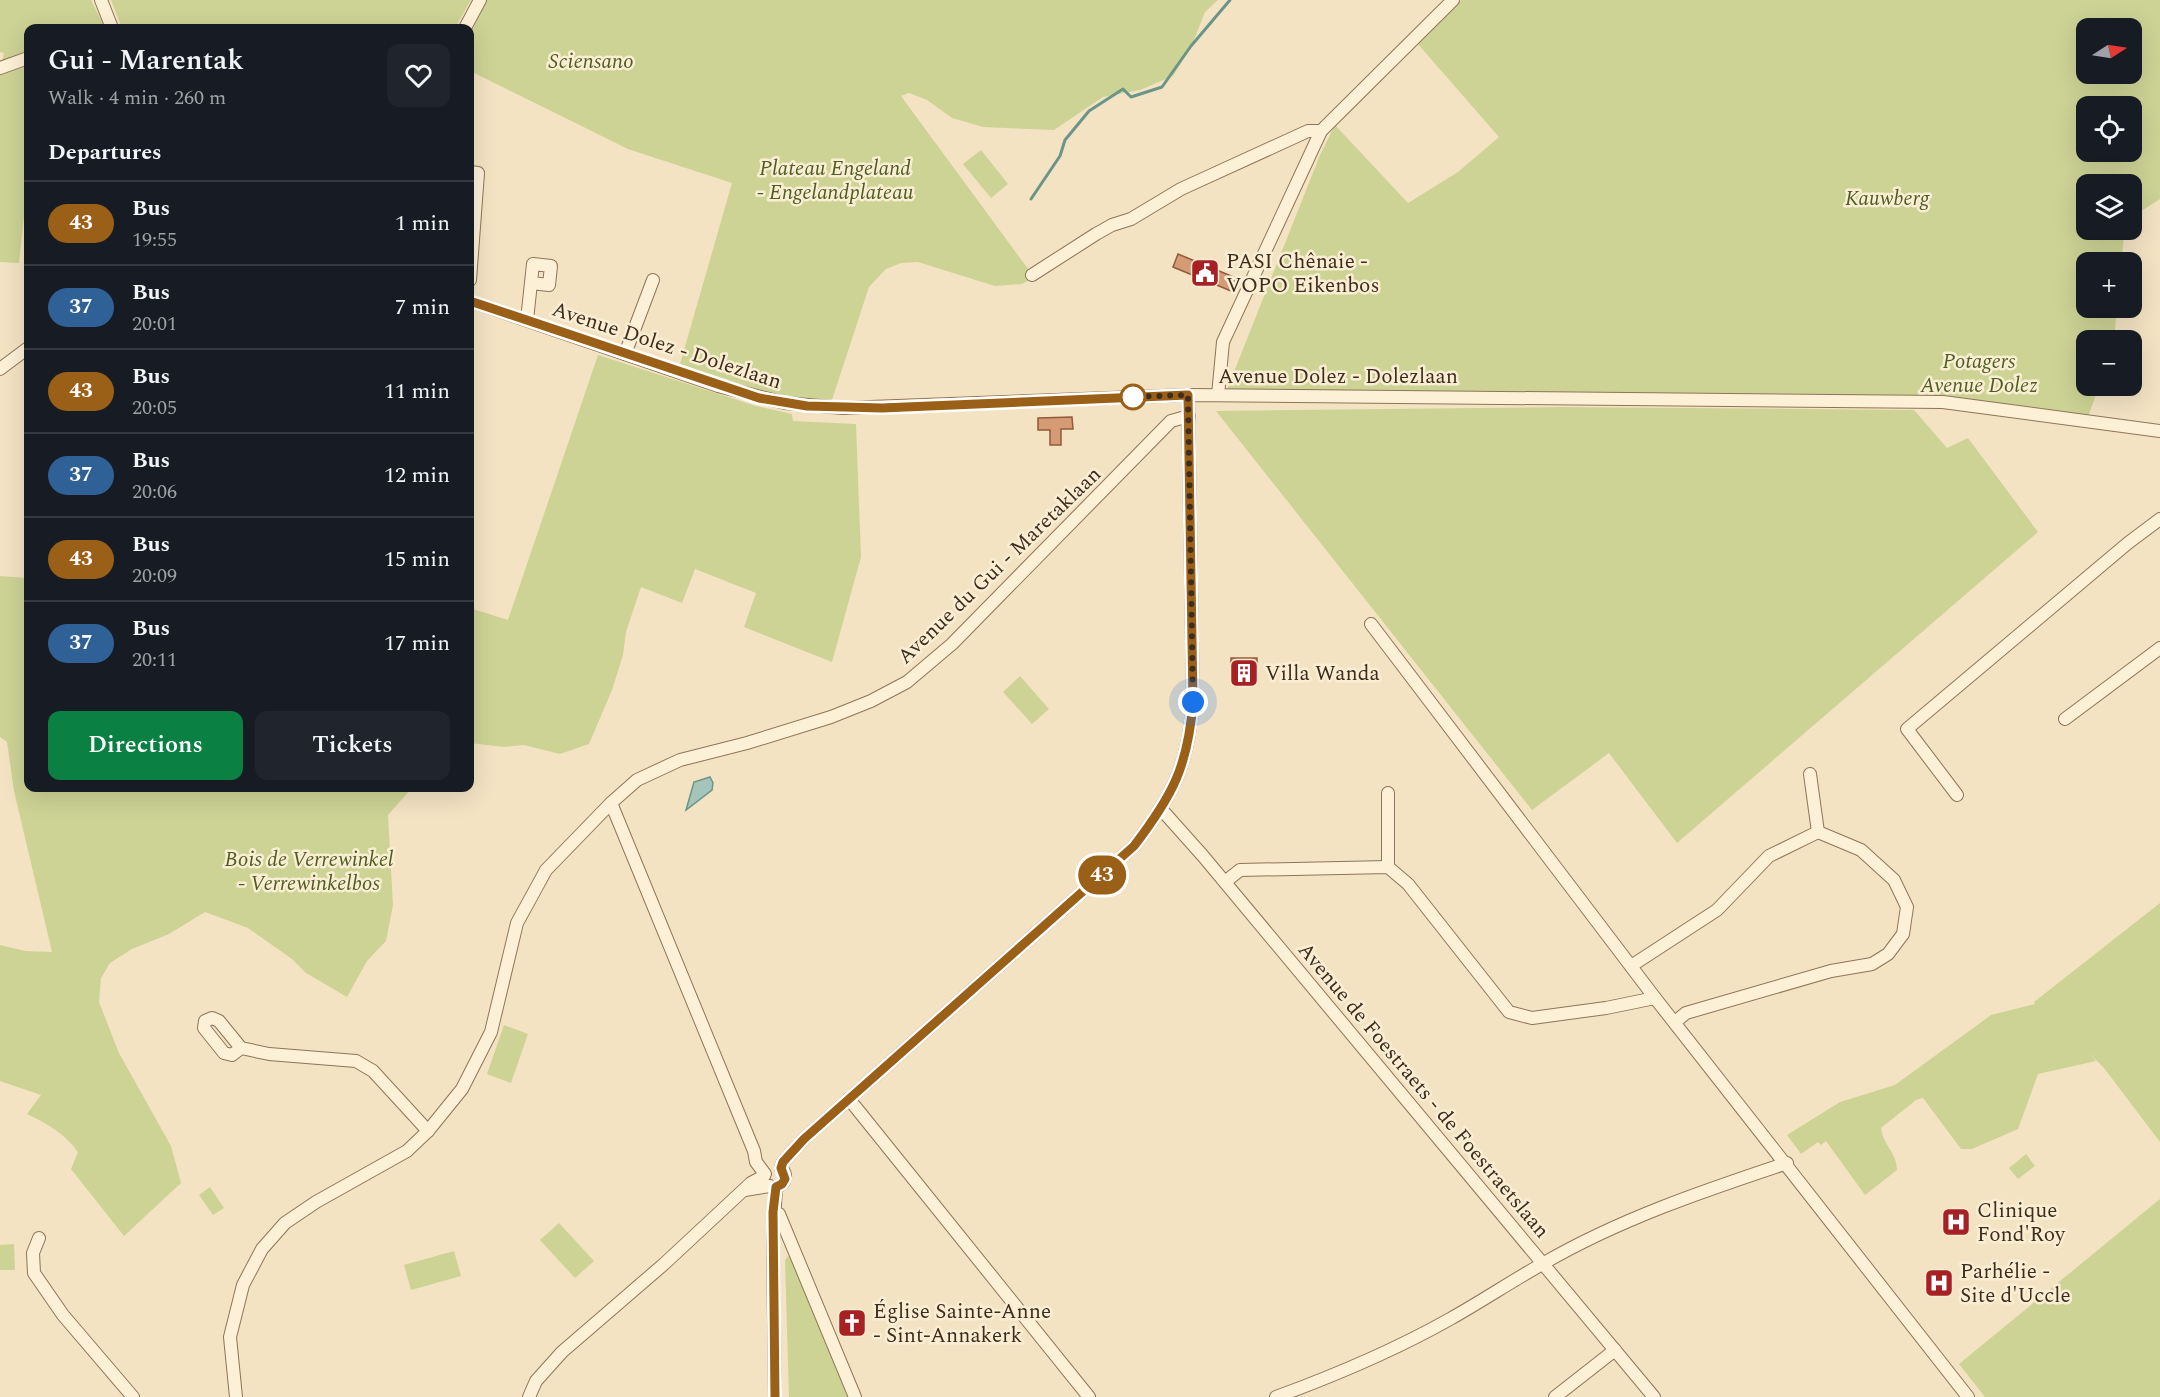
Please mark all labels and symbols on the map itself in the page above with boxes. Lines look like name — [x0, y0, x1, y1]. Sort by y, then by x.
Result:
north arrow — [2076, 18, 2142, 84]
park label: Sciensano — [548, 46, 634, 78]
park label: Plateau Engeland - Engelandplateau — [757, 153, 913, 209]
park label: Kauwberg — [1845, 183, 1930, 215]
place label: PASI Chênaie - VOPO Eikenbos — [1226, 246, 1379, 302]
public building icon: PASI Chênaie - VOPO Eikenbos — [1189, 257, 1221, 289]
street label: Avenue Dolez - Dolezlaan — [548, 294, 786, 398]
park label: Potagers Avenue Dolez — [1919, 346, 2038, 402]
street label: Avenue Dolez - Dolezlaan — [1218, 361, 1458, 393]
unlabelled marker — [1120, 384, 1146, 410]
street label: Avenue du Gui - Maretaklaan — [890, 459, 1109, 672]
building icon: Villa Wanda — [1228, 657, 1260, 689]
place label: Villa Wanda — [1265, 658, 1380, 690]
your location — [1178, 687, 1208, 717]
park label: Bois de Verrewinkel - Verrewinkelbos — [225, 844, 394, 900]
line badge: 43 — [1075, 856, 1129, 894]
street label: Avenue de Foestraets - de Foestraetslaan — [1290, 936, 1557, 1246]
place label: Clinique Fond'Roy — [1977, 1195, 2066, 1251]
hospital icon: Clinique Fond'Roy — [1940, 1206, 1972, 1238]
place label: Parhélie - Site d'Uccle — [1960, 1256, 2071, 1312]
hospital icon: Parhélie - Site d'Uccle — [1923, 1267, 1955, 1299]
place label: Église Sainte-Anne - Sint-Annakerk — [873, 1296, 1051, 1352]
church icon: Église Sainte-Anne - Sint-Annakerk — [836, 1307, 868, 1339]

